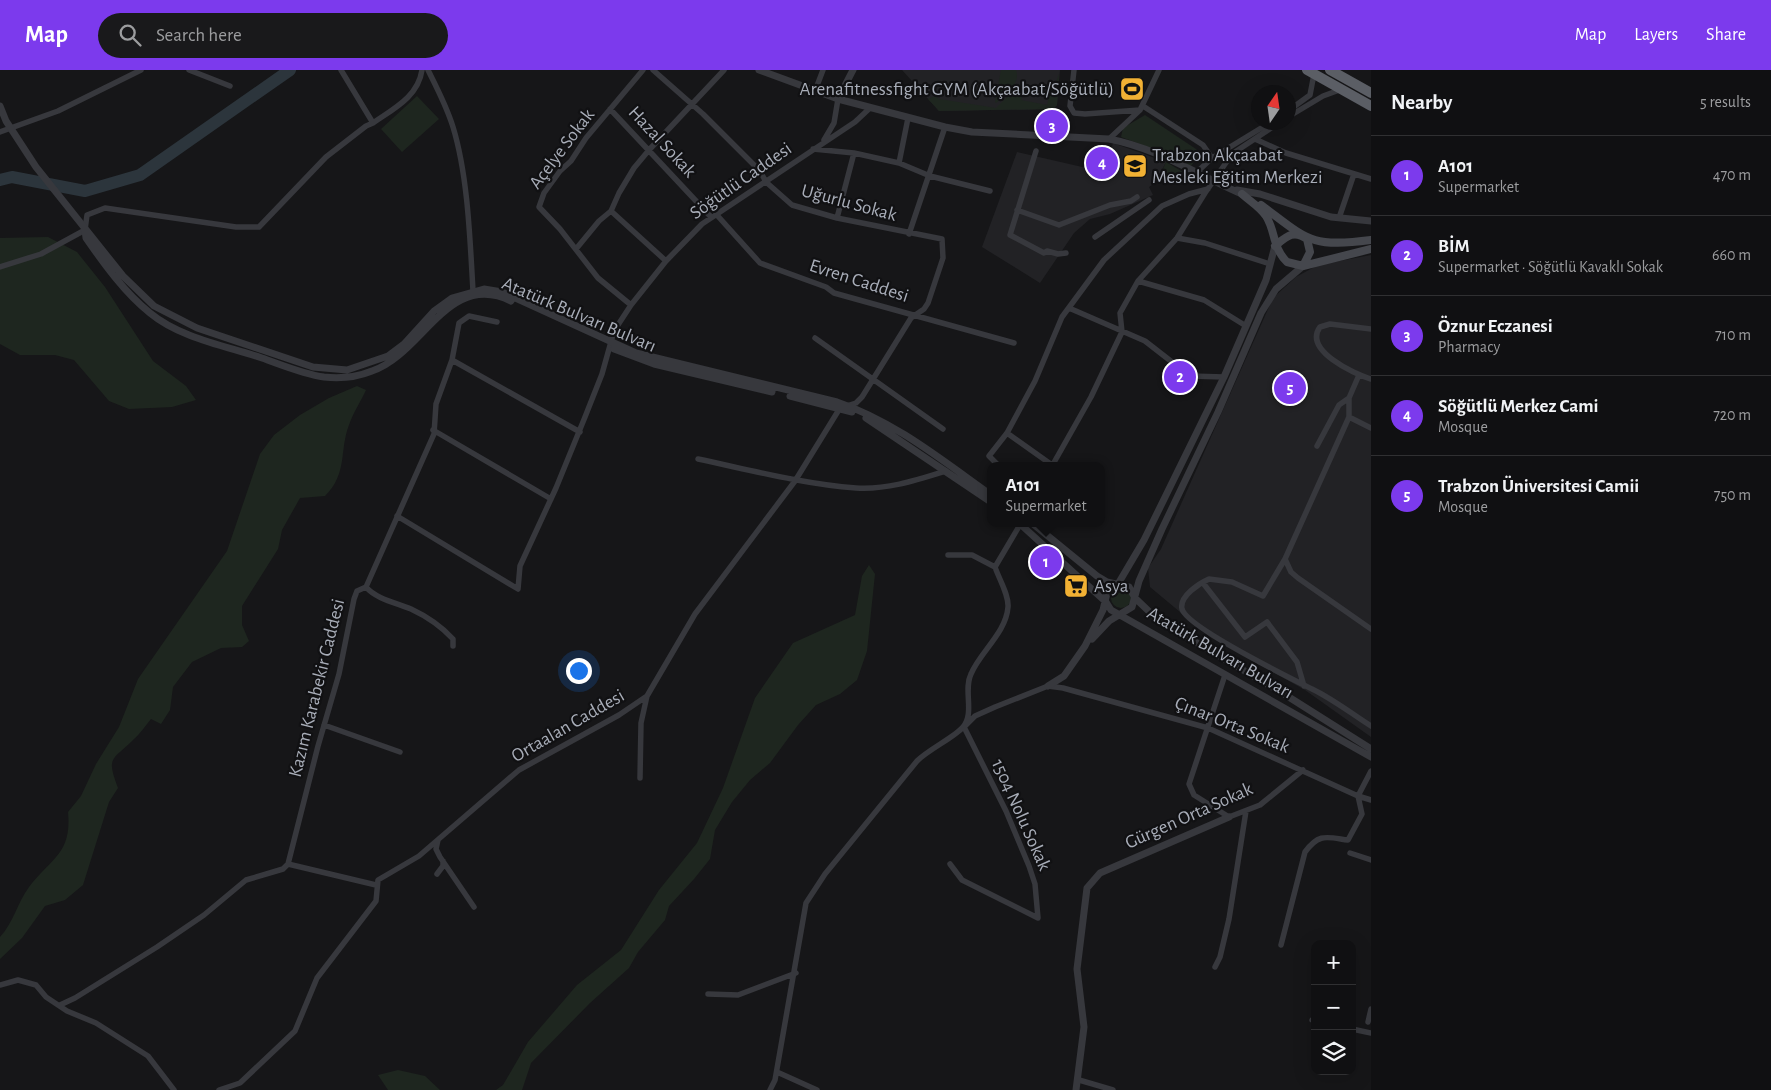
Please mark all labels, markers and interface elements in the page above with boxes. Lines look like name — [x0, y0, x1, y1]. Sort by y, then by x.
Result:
search box — [98, 13, 448, 58]
icon: search — [116, 21, 144, 49]
text: Map — [25, 23, 68, 47]
text: Search here — [156, 26, 242, 45]
text: Map — [1575, 26, 1606, 44]
text: Layers — [1634, 26, 1678, 44]
text: Share — [1706, 26, 1746, 44]
sports icon: Arenafitnessfight GYM (Akçaabat/Söğütlü) — [1119, 76, 1145, 102]
place label: Arenafitnessfight GYM (Akçaabat/Söğütlü) — [800, 80, 1114, 99]
north arrow — [1251, 85, 1296, 130]
text: Nearby — [1391, 92, 1452, 113]
text: 5 results — [1700, 94, 1751, 110]
street label: Hazal Sokak — [625, 103, 700, 181]
street label: Açelye Sokak — [526, 105, 598, 193]
pin: 3 — [1036, 107, 1068, 145]
street label: Söğütlü Caddesi — [687, 139, 795, 223]
pin: 4 — [1086, 144, 1118, 182]
place label: Trabzon Akçaabat Mesleki Eğitim Merkezi — [1152, 146, 1323, 187]
school or university icon: Trabzon Akçaabat Mesleki Eğitim Merkezi — [1122, 153, 1148, 179]
text: A101 — [1438, 157, 1473, 176]
text: 1 — [1404, 167, 1410, 183]
text: 470 m — [1713, 167, 1751, 183]
text: Supermarket — [1438, 179, 1519, 195]
street label: Uğurlu Sokak — [799, 181, 899, 225]
text: BİM — [1438, 237, 1470, 256]
text: 2 — [1403, 247, 1411, 263]
text: 660 m — [1712, 247, 1751, 263]
street label: Evren Caddesi — [807, 256, 911, 306]
text: Supermarket · Söğütlü Kavaklı Sokak — [1438, 259, 1663, 275]
street label: Atatürk Bulvarı Bulvarı — [499, 274, 659, 356]
text: Öznur Eczanesi — [1438, 317, 1553, 336]
text: 3 — [1404, 327, 1410, 343]
text: 710 m — [1715, 327, 1751, 343]
text: Pharmacy — [1438, 339, 1500, 355]
pin: 2 — [1164, 358, 1196, 396]
pin: 5 — [1274, 369, 1306, 407]
text: Söğütlü Merkez Cami — [1438, 397, 1599, 416]
text: 4 — [1403, 407, 1411, 423]
text: 720 m — [1713, 407, 1751, 423]
text: Mosque — [1438, 419, 1488, 435]
popup — [987, 462, 1105, 527]
text: A101 — [1005, 476, 1040, 495]
text: Trabzon Üniversitesi Camii — [1438, 477, 1639, 496]
text: 5 — [1404, 487, 1410, 503]
text: 750 m — [1714, 487, 1751, 503]
text: Supermarket — [1005, 498, 1087, 514]
text: Mosque — [1438, 499, 1488, 515]
pin: 1 — [1030, 543, 1062, 581]
supermarket icon: Asya — [1063, 573, 1089, 599]
place label: Asya — [1094, 577, 1129, 596]
street label: Kazım Karabekir Caddesi — [286, 597, 348, 779]
street label: Atatürk Bulvarı Bulvarı — [1144, 603, 1296, 703]
your location — [566, 658, 592, 684]
street label: Ortaalan Caddesi — [508, 686, 628, 766]
street label: Çınar Orta Sokak — [1172, 693, 1292, 757]
street label: 1504 Nolu Sokak — [988, 756, 1054, 874]
street label: Gürgen Orta Sokak — [1122, 779, 1256, 853]
map controls — [1311, 940, 1356, 1075]
button: + — [1311, 940, 1356, 985]
button: − — [1311, 985, 1356, 1030]
button: layers — [1311, 1030, 1356, 1075]

